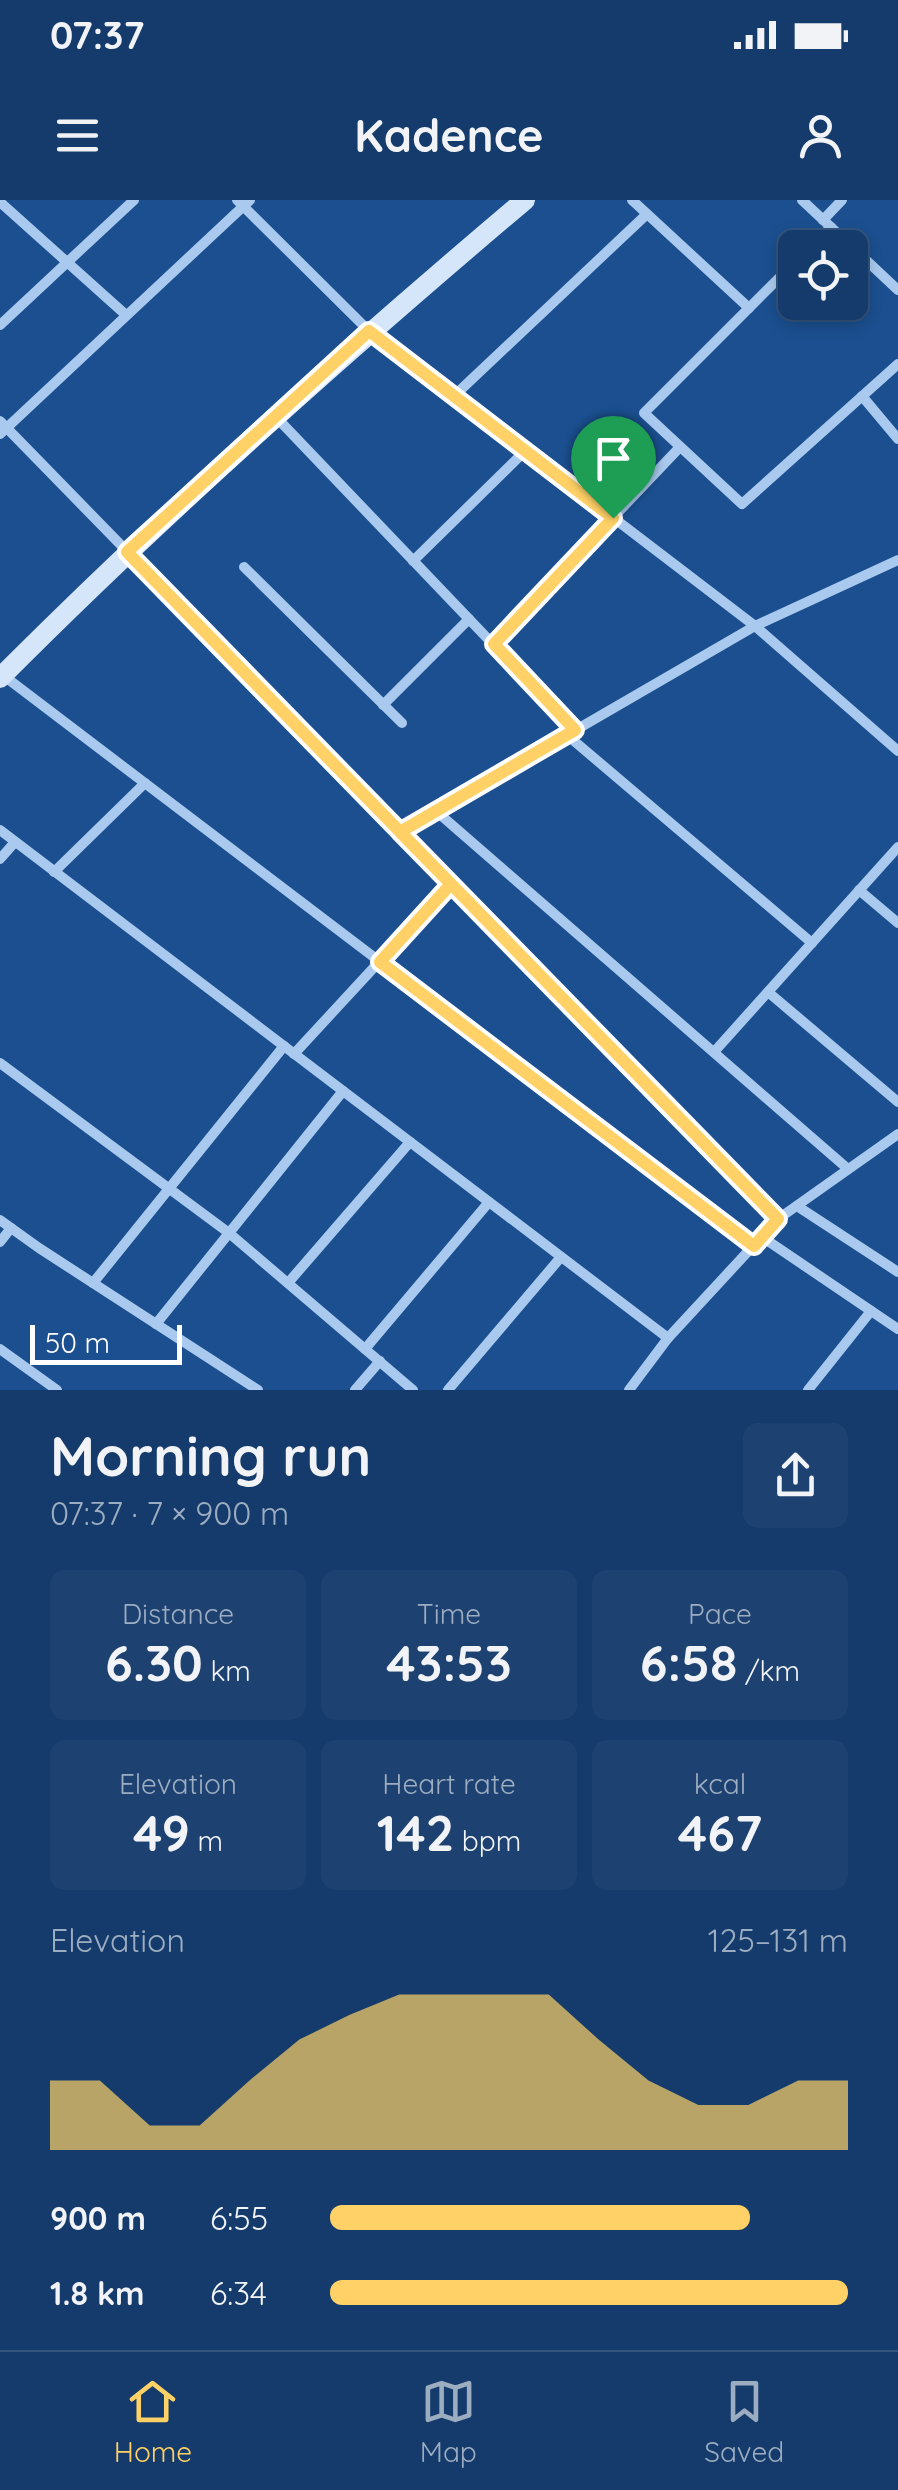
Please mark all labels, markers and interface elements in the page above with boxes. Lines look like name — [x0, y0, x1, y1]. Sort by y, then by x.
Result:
text: 07:37 — [50, 11, 144, 59]
text: Kadence — [354, 107, 544, 163]
icon: menu — [50, 108, 105, 163]
icon: person — [793, 108, 848, 163]
map controls — [778, 230, 868, 320]
button: locate — [778, 230, 868, 320]
pin — [571, 416, 656, 519]
icon: arrive — [586, 431, 641, 486]
scale bar — [30, 1320, 182, 1364]
text: 50 m — [45, 1325, 110, 1360]
text: Morning run — [50, 1421, 371, 1490]
button: share — [743, 1423, 848, 1528]
text: 07:37 · 7 × 900 m — [50, 1493, 289, 1533]
text: Distance — [122, 1596, 234, 1631]
text: Time — [417, 1596, 481, 1631]
text: Pace — [688, 1596, 752, 1631]
text: 6.30 — [105, 1631, 203, 1694]
text: 43:53 — [386, 1631, 512, 1694]
text: 6:58 — [640, 1631, 737, 1694]
text: km — [203, 1653, 251, 1688]
text: /km — [737, 1653, 800, 1688]
text: Elevation — [119, 1766, 237, 1801]
text: Heart rate — [382, 1766, 516, 1801]
text: kcal — [694, 1766, 746, 1801]
text: 49 — [133, 1801, 190, 1864]
text: 142 — [377, 1801, 454, 1864]
text: 467 — [678, 1801, 762, 1864]
text: m — [190, 1823, 223, 1858]
text: bpm — [454, 1823, 521, 1858]
text: Elevation — [50, 1920, 185, 1960]
text: 125–131 m — [708, 1920, 848, 1960]
text: 900 m — [50, 2198, 146, 2238]
text: 6:55 — [210, 2198, 268, 2238]
text: 1.8 km — [50, 2273, 145, 2313]
text: 6:34 — [210, 2273, 267, 2313]
tab: Home — [114, 2374, 192, 2469]
tab: Map — [420, 2374, 477, 2469]
tab: Saved — [704, 2374, 784, 2469]

